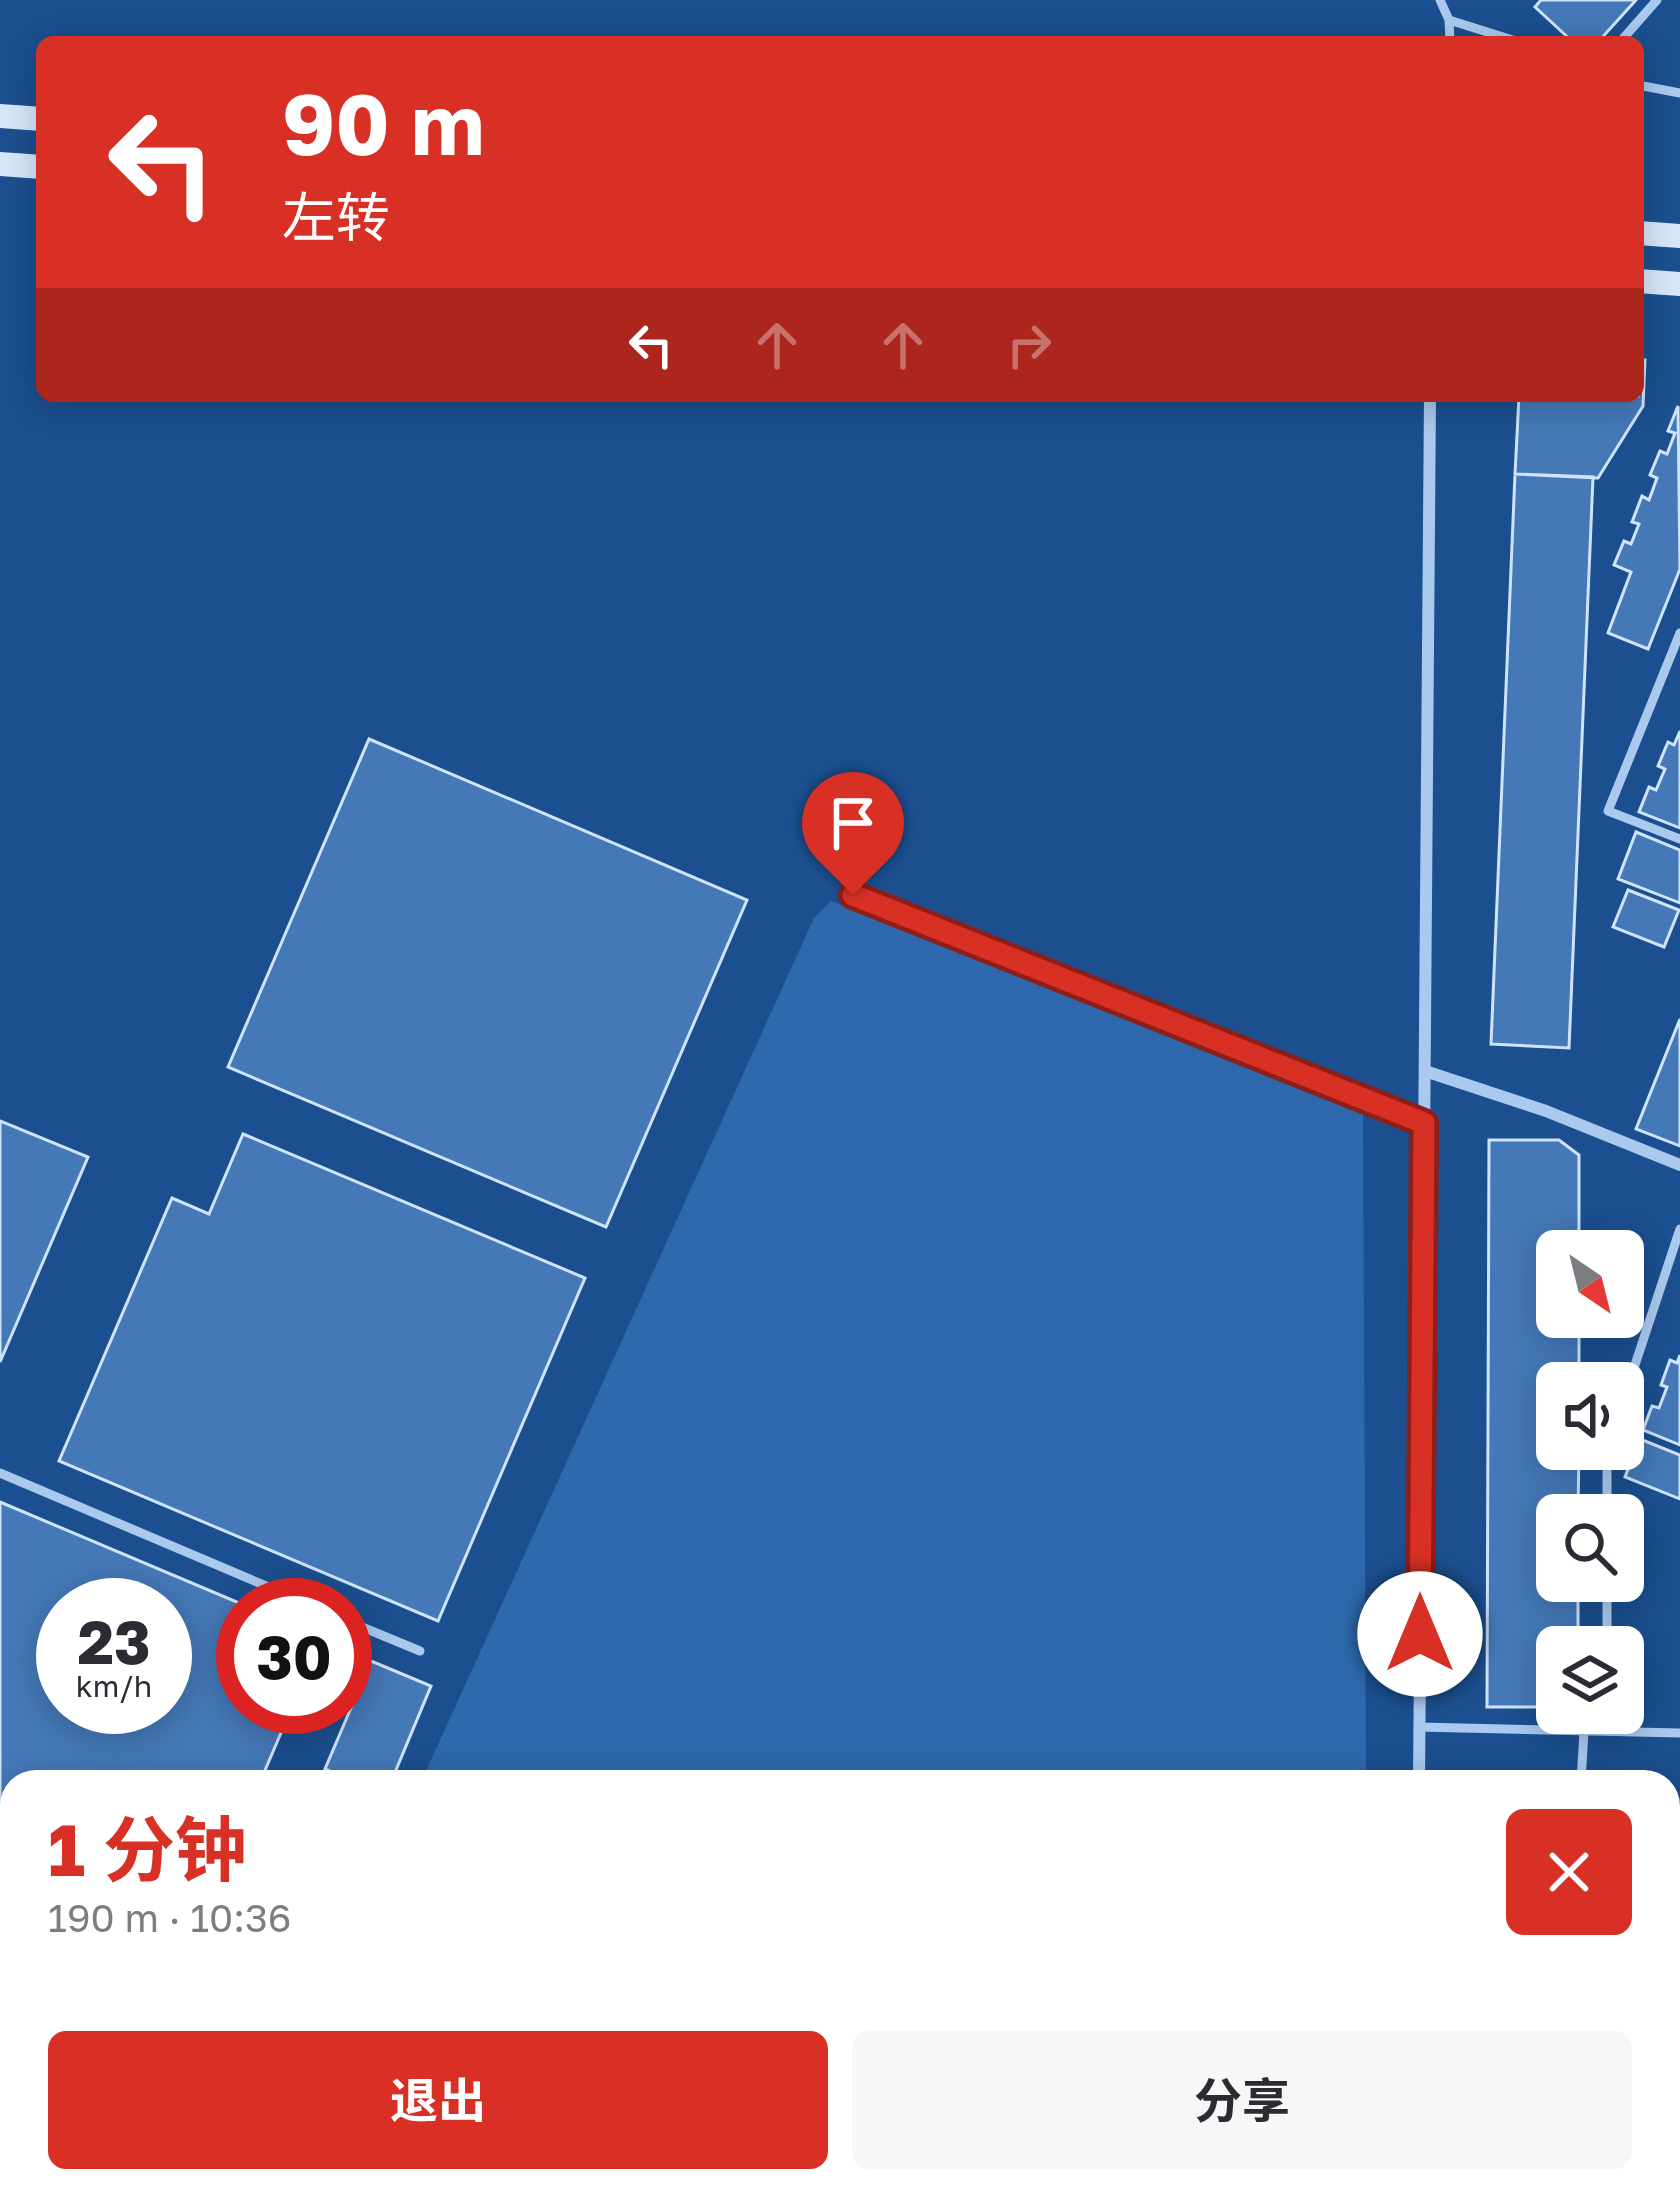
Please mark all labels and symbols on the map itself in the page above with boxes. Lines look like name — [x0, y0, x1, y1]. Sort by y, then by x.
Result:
pin — [802, 772, 904, 895]
north arrow — [1536, 1230, 1644, 1338]
position arrow — [1357, 1571, 1483, 1697]
speed limit sign: 30 — [216, 1578, 372, 1734]

